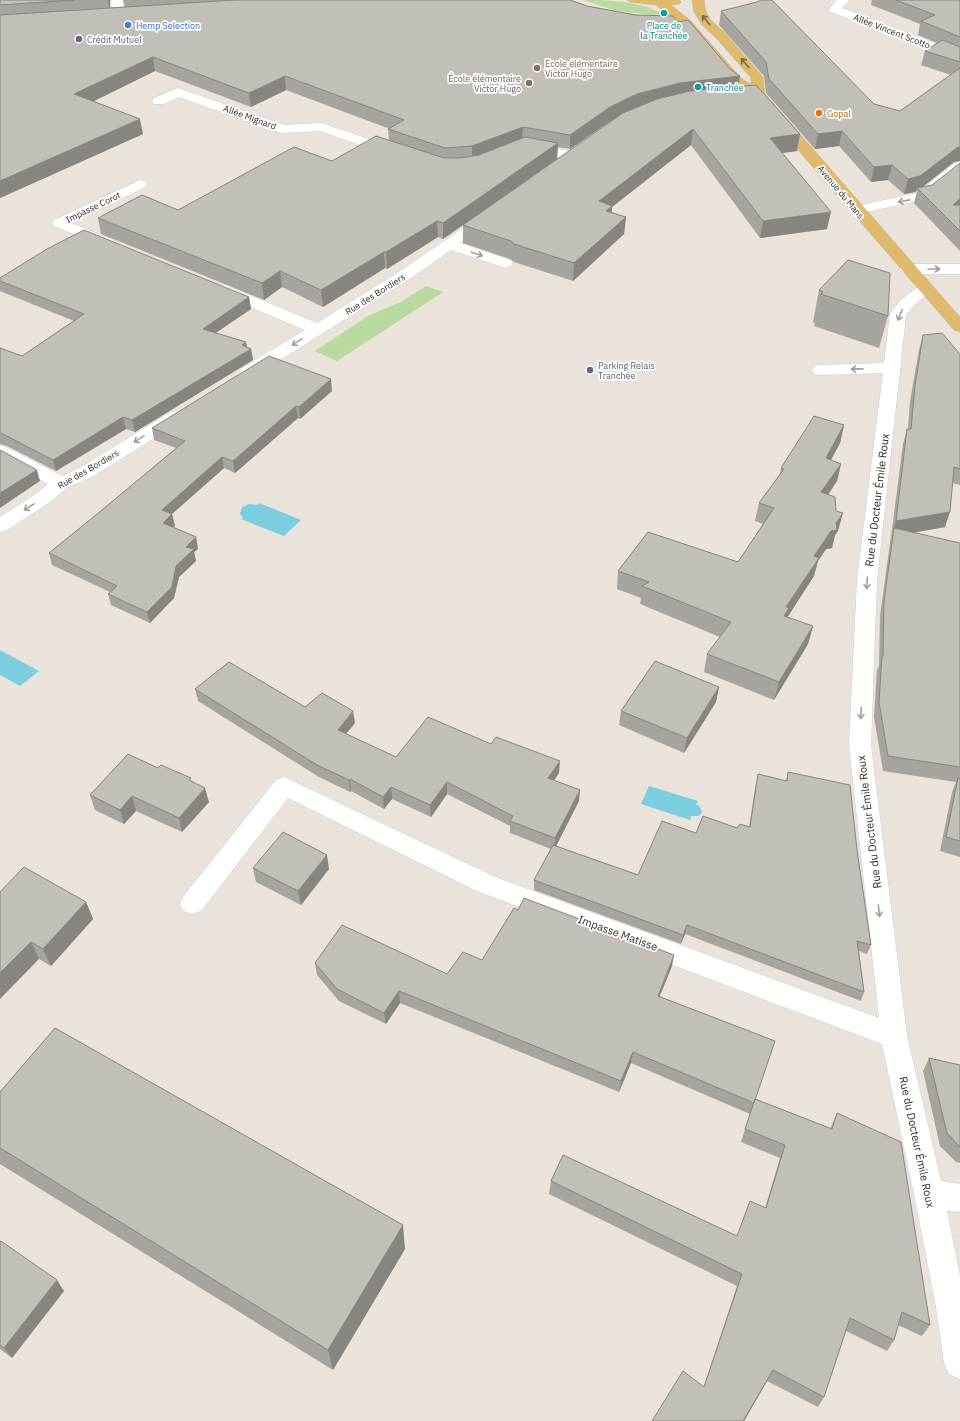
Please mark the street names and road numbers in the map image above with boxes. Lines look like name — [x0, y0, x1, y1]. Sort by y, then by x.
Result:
street label: Allée Vincent Scotto — [852, 11, 932, 51]
street label: Allée Mignard — [222, 102, 278, 132]
street label: Avenue du Mans — [815, 163, 867, 221]
street label: Impasse Corot — [64, 189, 122, 225]
street label: Rue des Bordiers — [343, 271, 407, 317]
street label: Rue du Docteur Émile Roux — [862, 432, 892, 567]
street label: Rue des Bordiers — [55, 447, 121, 491]
street label: Rue du Docteur Émile Roux — [854, 754, 884, 889]
street label: Impasse Matisse — [576, 912, 660, 954]
street label: Rue du Docteur Émile Roux — [896, 1075, 938, 1210]

